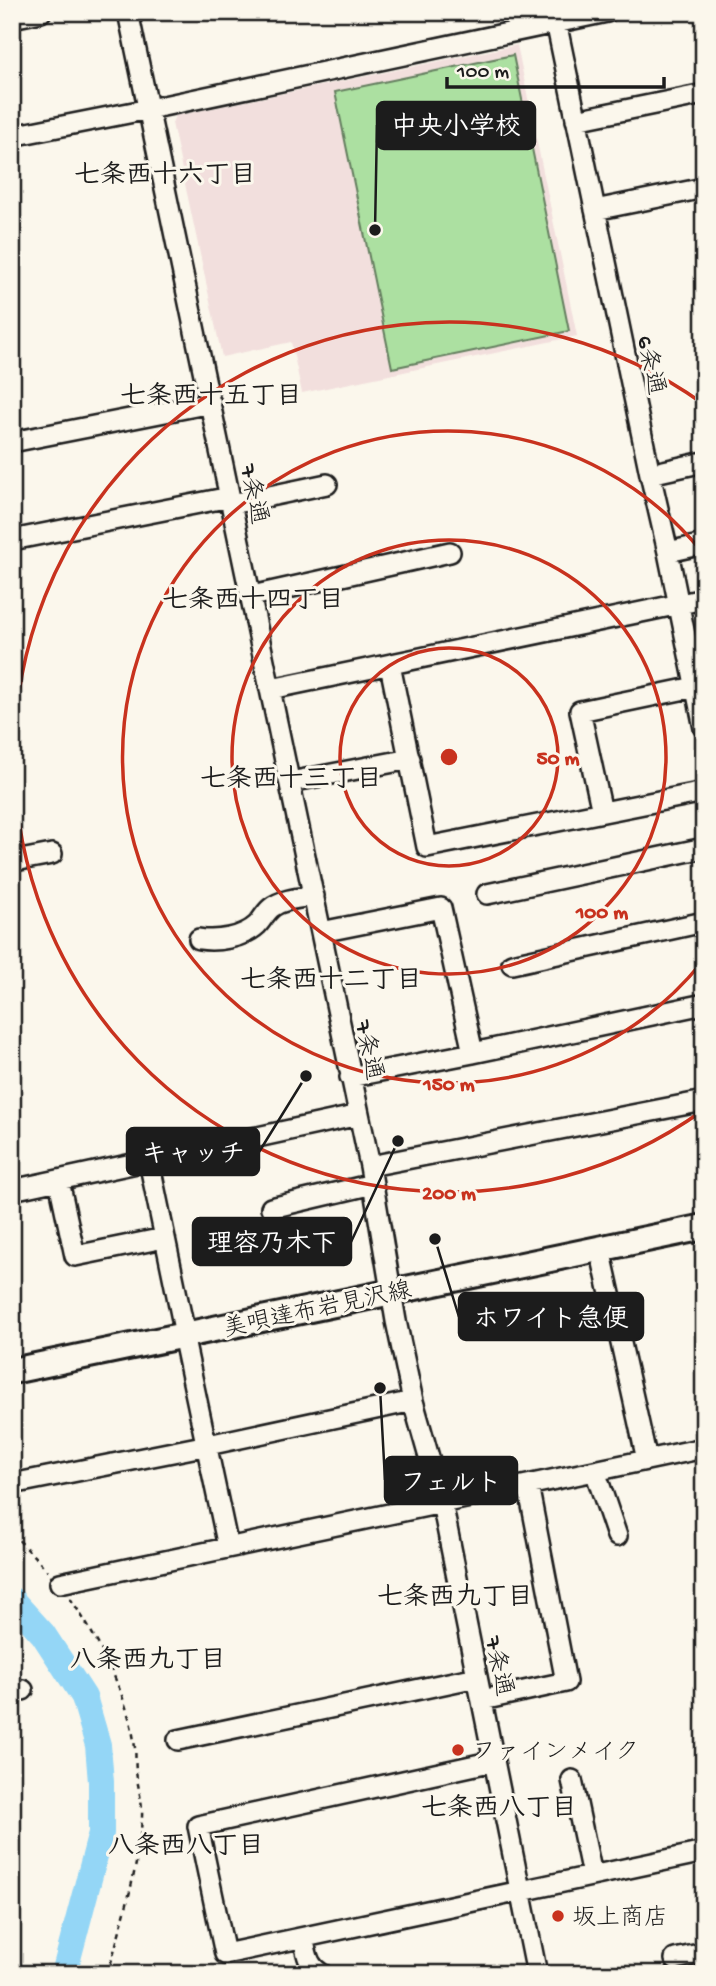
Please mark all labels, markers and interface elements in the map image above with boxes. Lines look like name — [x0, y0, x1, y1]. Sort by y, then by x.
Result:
scale bar — [447, 46, 664, 90]
text: 100 m — [456, 61, 509, 86]
callout: 中央小学校 — [377, 102, 535, 149]
text: 中央小学校 — [391, 112, 521, 145]
district label: 七条西十六丁目 — [74, 160, 256, 193]
street label: 6条通 — [628, 333, 669, 398]
district label: 七条西十五丁目 — [120, 381, 302, 414]
street label: 7条通 — [231, 461, 272, 527]
district label: 七条西十四丁目 — [162, 585, 344, 618]
centre of rings — [437, 745, 461, 769]
text: 50 m — [537, 748, 580, 773]
district label: 七条西十三丁目 — [200, 764, 382, 797]
text: 100 m — [575, 902, 628, 927]
district label: 七条西十二丁目 — [240, 965, 422, 998]
street label: 7条通 — [346, 1017, 387, 1083]
text: 150 m — [422, 1074, 475, 1099]
callout: キャッチ — [127, 1128, 259, 1175]
text: キャッチ — [141, 1141, 245, 1172]
text: 200 m — [422, 1183, 476, 1208]
callout: 理容乃木下 — [193, 1218, 351, 1265]
text: 理容乃木下 — [207, 1229, 337, 1262]
street label: 美唄達布岩見沢線 — [221, 1276, 415, 1346]
callout: ホワイト急便 — [459, 1293, 643, 1340]
text: ホワイト急便 — [473, 1304, 629, 1337]
callout: フェルト — [385, 1457, 517, 1504]
text: フェルト — [400, 1470, 502, 1501]
district label: 七条西九丁目 — [377, 1582, 533, 1615]
street label: 7条通 — [476, 1633, 517, 1699]
district label: 八条西九丁目 — [70, 1645, 226, 1678]
place label: ファインメイク — [472, 1739, 639, 1768]
marker: ファインメイク — [450, 1742, 466, 1758]
district label: 七条西八丁目 — [421, 1793, 577, 1826]
district label: 八条西八丁目 — [108, 1831, 264, 1864]
place label: 坂上商店 — [572, 1904, 668, 1934]
marker: 坂上商店 — [550, 1908, 566, 1924]

